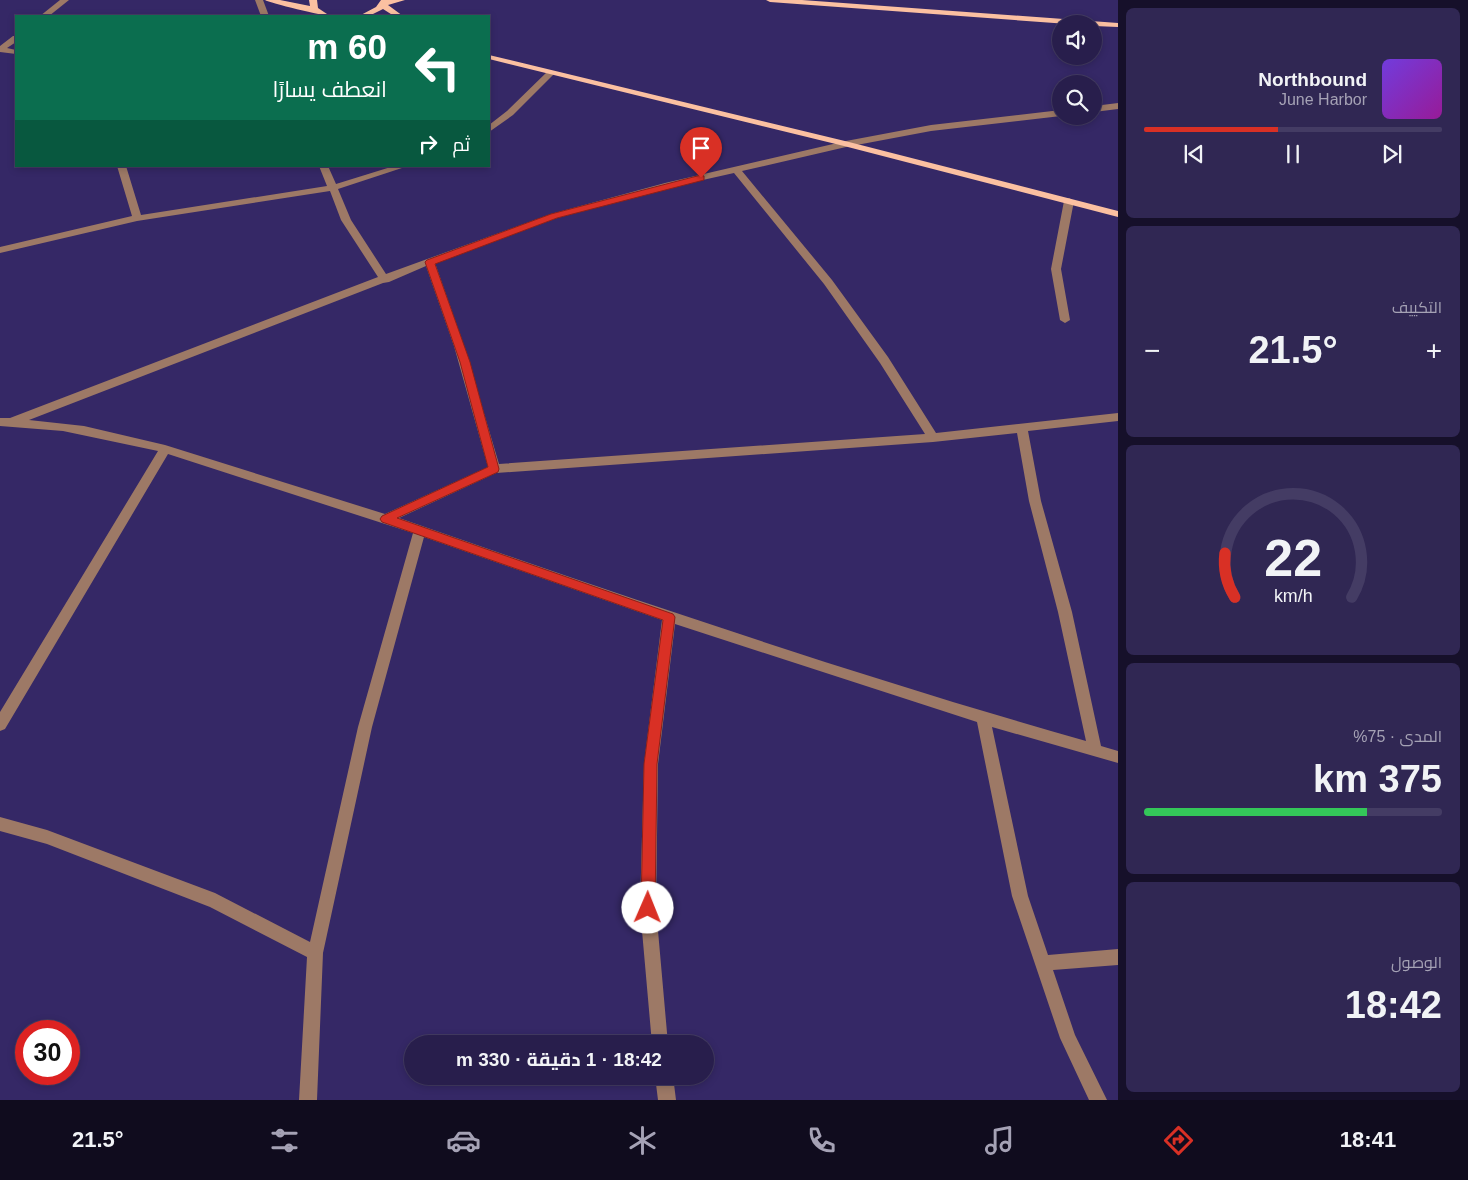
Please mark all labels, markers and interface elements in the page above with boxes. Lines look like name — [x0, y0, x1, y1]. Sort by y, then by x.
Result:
map controls — [1052, 15, 1102, 125]
button: sound — [1052, 15, 1102, 65]
text: 60 m — [307, 27, 387, 66]
icon: left — [405, 35, 470, 100]
text: Northbound — [1258, 69, 1367, 90]
button: search — [1052, 75, 1102, 125]
text: انعطف يسارًا — [272, 77, 387, 102]
text: June Harbor — [1279, 91, 1367, 108]
pin — [680, 127, 722, 178]
icon: right — [414, 130, 442, 158]
text: ثم — [452, 134, 470, 155]
icon: arrive — [687, 134, 715, 162]
icon: previous — [1180, 140, 1208, 168]
icon: pause — [1279, 140, 1307, 168]
icon: next — [1378, 140, 1406, 168]
text: التكييف — [1392, 299, 1442, 316]
text: 21.5° — [1248, 329, 1338, 371]
text: − — [1144, 335, 1160, 366]
text: + — [1426, 335, 1442, 366]
text: 22 — [1264, 529, 1322, 587]
text: km/h — [1274, 586, 1312, 606]
text: المدى · 75% — [1353, 728, 1442, 745]
text: 375 km — [1313, 758, 1442, 800]
position arrow — [621, 881, 673, 933]
text: الوصول — [1391, 954, 1442, 971]
text: 18:42 — [1345, 984, 1442, 1026]
speed limit sign: 30 — [15, 1020, 80, 1085]
text: 18:42 · 1 دقيقة · 330 m — [456, 1049, 662, 1070]
icon: filters — [267, 1123, 302, 1158]
icon: car — [446, 1123, 481, 1158]
icon: climate — [625, 1123, 660, 1158]
icon: phone — [804, 1123, 839, 1158]
icon: music — [982, 1123, 1017, 1158]
icon: directions — [1161, 1123, 1196, 1158]
text: 21.5° — [72, 1127, 124, 1152]
text: 18:41 — [1340, 1127, 1396, 1152]

